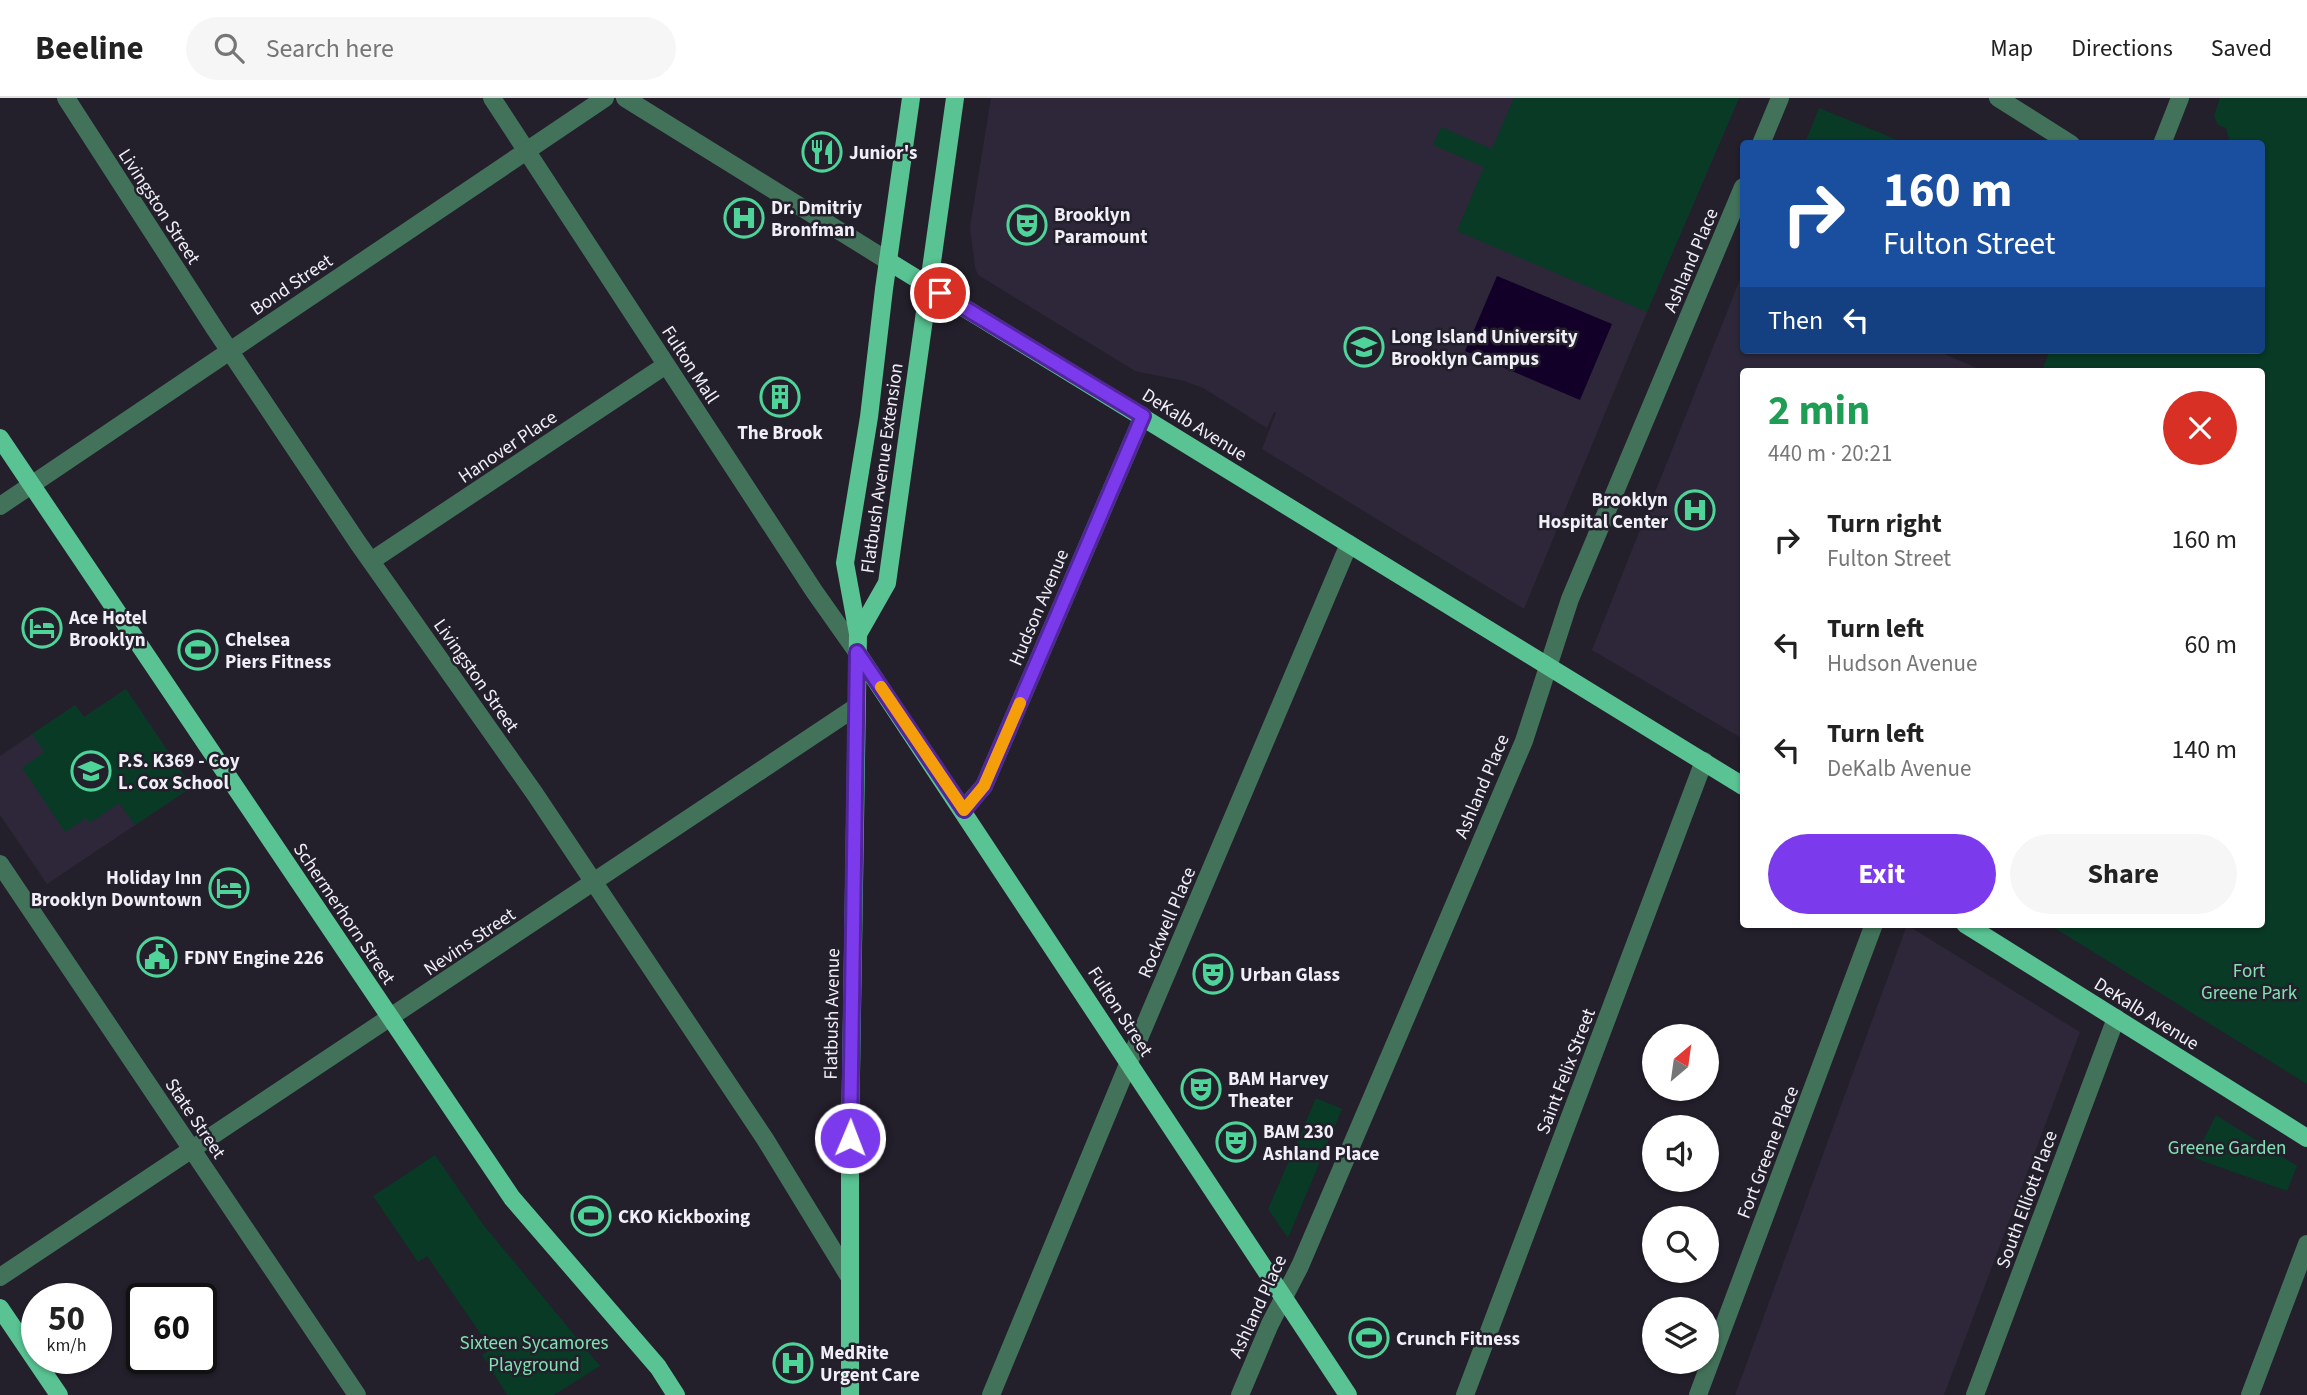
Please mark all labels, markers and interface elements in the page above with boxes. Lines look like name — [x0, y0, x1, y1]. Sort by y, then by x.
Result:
search box — [186, 17, 676, 80]
text: Beeline — [35, 25, 144, 72]
icon: search — [210, 29, 248, 67]
text: Search here — [266, 30, 394, 67]
text: Map — [1990, 31, 2033, 66]
text: Directions — [2071, 31, 2173, 66]
text: Saved — [2211, 31, 2272, 66]
restaurant icon: Junior's — [801, 131, 843, 173]
place label: Junior's — [849, 140, 917, 167]
street label: Livingston Street — [111, 144, 207, 271]
text: 160 m — [1883, 156, 2012, 226]
icon: right — [1768, 168, 1859, 259]
place label: Dr. Dmitriy Bronfman — [771, 195, 862, 244]
hospital icon: Dr. Dmitriy Bronfman — [723, 197, 765, 239]
place label: Brooklyn Paramount — [1054, 202, 1148, 251]
theatre icon: Brooklyn Paramount — [1006, 204, 1048, 246]
street label: Ashland Place — [1657, 204, 1726, 317]
text: Fulton Street — [1883, 221, 2056, 267]
street label: Bond Street — [245, 248, 339, 323]
pin — [910, 263, 970, 323]
icon: arrive — [921, 274, 959, 312]
icon: left — [1837, 301, 1875, 339]
text: Then — [1768, 302, 1823, 339]
street label: Fulton Mall — [654, 321, 725, 409]
place label: Long Island University Brooklyn Campus — [1391, 324, 1578, 373]
school or university icon: Long Island University Brooklyn Campus — [1343, 326, 1385, 368]
street label: Flatbush Avenue Extension — [854, 361, 911, 575]
building icon: The Brook — [759, 376, 801, 418]
text: 2 min — [1768, 381, 1870, 441]
street label: DeKalb Avenue — [1136, 382, 1252, 468]
button: close — [2163, 391, 2237, 465]
street label: Hanover Place — [453, 404, 563, 490]
place label: The Brook — [737, 420, 823, 447]
text: 440 m · 20:21 — [1768, 437, 1892, 470]
place label: Brooklyn Hospital Center — [1538, 487, 1668, 536]
hospital icon: Brooklyn Hospital Center — [1674, 489, 1716, 531]
text: Turn right — [1827, 505, 1942, 542]
icon: right — [1768, 521, 1806, 559]
text: 160 m — [2171, 521, 2237, 558]
text: Fulton Street — [1827, 542, 1951, 575]
street label: Hudson Avenue — [1003, 545, 1076, 670]
place label: Ace Hotel Brooklyn — [68, 605, 148, 654]
hotel icon: Ace Hotel Brooklyn — [21, 607, 63, 649]
text: Turn left — [1827, 610, 1924, 647]
street label: Livingston Street — [426, 614, 525, 739]
icon: left — [1768, 626, 1806, 664]
text: 60 m — [2184, 626, 2237, 663]
place label: Chelsea Piers Fitness — [225, 627, 331, 676]
sports icon: Chelsea Piers Fitness — [177, 629, 219, 671]
text: Hudson Avenue — [1827, 647, 1977, 680]
text: Turn left — [1827, 715, 1924, 752]
street label: Ashland Place — [1448, 730, 1517, 843]
icon: left — [1768, 731, 1806, 769]
text: 140 m — [2171, 731, 2237, 768]
place label: P.S. K369 - Coy L. Cox School — [118, 748, 240, 797]
school or university icon: P.S. K369 - Coy L. Cox School — [70, 750, 112, 792]
text: DeKalb Avenue — [1827, 752, 1972, 785]
button: Exit — [1768, 834, 1996, 914]
button: Share — [2010, 834, 2237, 914]
street label: Schermerhorn Street — [286, 837, 402, 991]
street label: Rockwell Place — [1132, 863, 1203, 982]
place label: Holiday Inn Brooklyn Downtown — [31, 865, 202, 914]
hotel icon: Holiday Inn Brooklyn Downtown — [208, 867, 250, 909]
street label: Nevins Street — [419, 901, 521, 983]
public building icon: FDNY Engine 226 — [136, 936, 178, 978]
place label: FDNY Engine 226 — [184, 945, 324, 972]
street label: Flatbush Avenue — [818, 948, 847, 1080]
theatre icon: Urban Glass — [1192, 953, 1234, 995]
park label: Fort Greene Park — [2201, 958, 2298, 1007]
street label: Fulton Street — [1081, 961, 1159, 1063]
place label: Urban Glass — [1240, 962, 1340, 989]
street label: DeKalb Avenue — [2088, 971, 2204, 1057]
street label: Saint Felix Street — [1530, 1004, 1603, 1138]
north arrow — [1642, 1024, 1718, 1101]
map controls — [1642, 1024, 1719, 1374]
place label: BAM Harvey Theater — [1228, 1066, 1329, 1115]
theatre icon: BAM Harvey Theater — [1180, 1068, 1222, 1110]
street label: State Street — [158, 1073, 232, 1165]
street label: Fort Greene Place — [1731, 1082, 1806, 1223]
position arrow — [813, 1101, 887, 1175]
button: sound — [1642, 1115, 1719, 1192]
place label: BAM 230 Ashland Place — [1262, 1119, 1380, 1168]
theatre icon: BAM 230 Ashland Place — [1215, 1121, 1257, 1163]
street label: South Elliott Place — [1990, 1127, 2065, 1272]
park label: Greene Garden — [2168, 1135, 2286, 1162]
sports icon: CKO Kickboxing — [570, 1195, 612, 1237]
place label: CKO Kickboxing — [618, 1204, 750, 1231]
button: search — [1642, 1206, 1719, 1283]
street label: Ashland Place — [1223, 1251, 1294, 1363]
speed limit sign: 60 — [126, 1283, 217, 1374]
text: 50 — [48, 1294, 85, 1344]
button: layers — [1642, 1297, 1719, 1374]
sports icon: Crunch Fitness — [1348, 1317, 1390, 1359]
place label: Crunch Fitness — [1396, 1326, 1520, 1353]
park label: Sixteen Sycamores Playground — [460, 1330, 608, 1379]
text: km/h — [47, 1333, 86, 1358]
place label: MedRite Urgent Care — [820, 1340, 920, 1389]
hospital icon: MedRite Urgent Care — [772, 1342, 814, 1384]

